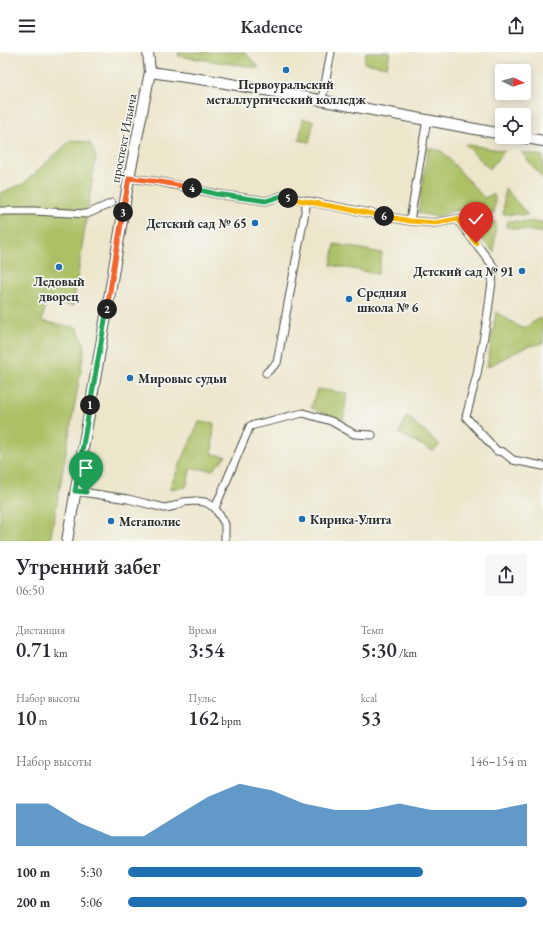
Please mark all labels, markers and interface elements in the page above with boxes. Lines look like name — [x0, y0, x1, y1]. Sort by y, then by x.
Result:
icon: menu — [16, 15, 38, 37]
text: Kadence — [240, 15, 303, 38]
icon: share — [505, 15, 527, 37]
north arrow — [495, 64, 531, 100]
map controls — [495, 64, 531, 144]
marker: Первоуральский металлургический колледж — [281, 65, 291, 75]
place label: Первоуральский металлургический колледж — [206, 76, 366, 108]
street label: проспект Ильича — [107, 91, 141, 184]
button: locate — [495, 108, 531, 144]
pin: 4 — [182, 178, 202, 198]
text: 4 — [189, 181, 195, 195]
pin: 5 — [278, 188, 298, 208]
text: 5 — [285, 191, 291, 205]
pin: 3 — [113, 202, 133, 222]
pin — [459, 202, 493, 243]
text: 3 — [120, 205, 126, 219]
pin: 6 — [374, 206, 394, 226]
icon: check — [465, 208, 487, 230]
text: 6 — [381, 209, 387, 223]
place label: Детский сад № 65 — [146, 215, 247, 232]
marker: Детский сад № 65 — [250, 218, 260, 228]
marker: Ледовый дворец — [54, 262, 64, 272]
place label: Детский сад № 91 — [413, 263, 514, 280]
marker: Детский сад № 91 — [517, 266, 527, 276]
place label: Ледовый дворец — [33, 273, 85, 305]
place label: Средняя школа № 6 — [357, 284, 418, 316]
marker: Средняя школа № 6 — [344, 294, 354, 304]
pin: 2 — [97, 299, 117, 319]
text: 2 — [104, 302, 110, 316]
place label: Мировые судьи — [138, 370, 227, 387]
marker: Мировые судьи — [125, 373, 135, 383]
pin: 1 — [80, 395, 100, 415]
text: 1 — [87, 398, 93, 412]
pin — [69, 451, 103, 492]
icon: arrive — [75, 457, 97, 479]
place label: Кирика-Улита — [310, 511, 392, 528]
place label: Мегаполис — [119, 513, 181, 530]
marker: Кирика-Улита — [297, 514, 307, 524]
marker: Мегаполис — [106, 516, 116, 526]
text: Утренний забег — [16, 552, 160, 581]
button: share — [485, 554, 527, 596]
text: 06:50 — [16, 582, 44, 599]
text: Дистанция — [16, 623, 65, 637]
text: Время — [188, 623, 217, 637]
text: Темп — [361, 623, 384, 637]
text: 0.71 — [16, 637, 52, 663]
text: 3:54 — [188, 637, 225, 663]
text: 5:30 — [361, 637, 397, 663]
text: km — [52, 646, 68, 660]
text: /km — [397, 646, 417, 660]
text: Набор высоты — [16, 691, 80, 705]
text: Пульс — [188, 691, 216, 705]
text: kcal — [361, 691, 377, 705]
text: 10 — [16, 705, 37, 731]
text: 162 — [188, 705, 219, 731]
text: 53 — [361, 705, 381, 731]
text: m — [37, 714, 47, 728]
text: bpm — [219, 714, 241, 728]
text: Набор высоты — [16, 753, 92, 770]
text: 146–154 m — [470, 753, 527, 770]
text: 100 m — [16, 864, 50, 881]
text: 5:30 — [80, 864, 102, 881]
text: 200 m — [16, 894, 50, 911]
text: 5:06 — [80, 894, 102, 911]

